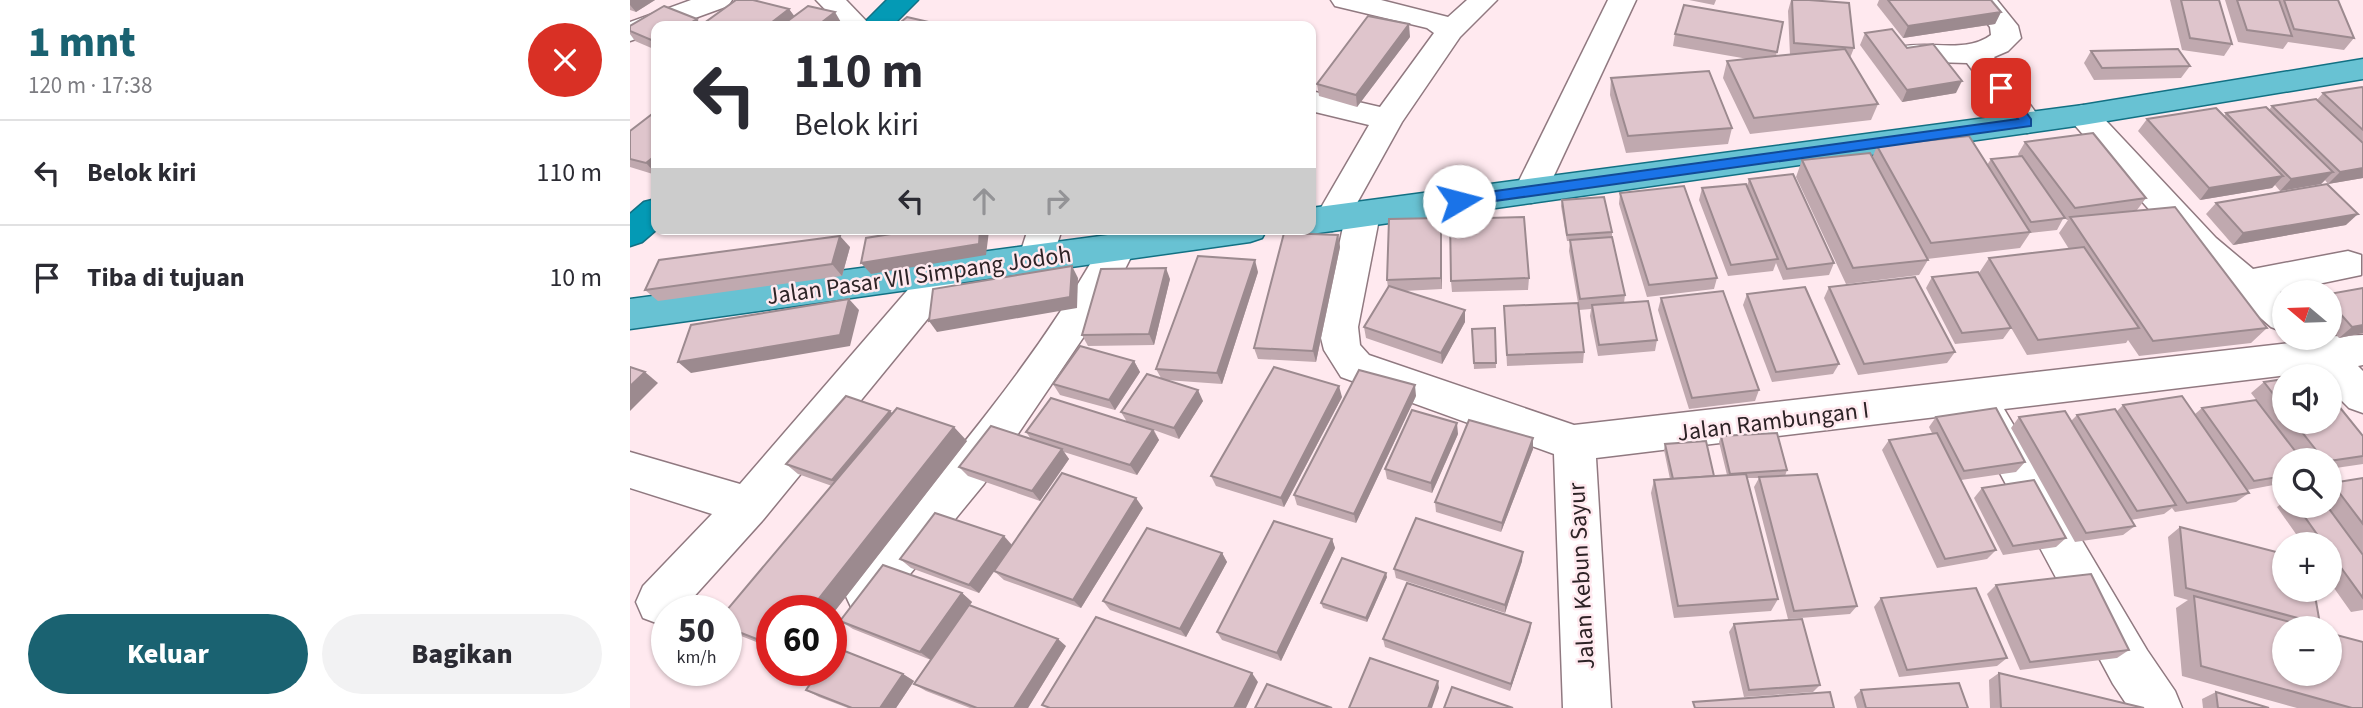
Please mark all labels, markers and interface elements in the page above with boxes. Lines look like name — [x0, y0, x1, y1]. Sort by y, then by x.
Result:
text: 1 mnt — [28, 13, 136, 73]
button: close — [528, 23, 602, 97]
text: 110 m — [794, 37, 923, 107]
icon: left — [679, 49, 770, 140]
pin — [1971, 58, 2031, 118]
text: 120 m · 17:38 — [28, 69, 152, 102]
icon: arrive — [1982, 69, 2020, 107]
text: Belok kiri — [794, 102, 919, 148]
icon: left — [28, 154, 66, 192]
text: Belok kiri — [87, 154, 196, 191]
text: 110 m — [536, 154, 602, 191]
position arrow — [1422, 164, 1496, 238]
icon: left — [892, 182, 930, 220]
icon: ahead — [965, 182, 1003, 220]
icon: right — [1038, 182, 1076, 220]
street label: Jalan Pasar VII Simpang Jodoh — [765, 237, 1074, 314]
icon: arrive — [28, 259, 66, 297]
text: Tiba di tujuan — [87, 259, 245, 296]
text: 10 m — [549, 259, 602, 296]
north arrow — [2272, 280, 2342, 350]
map controls — [2272, 280, 2342, 686]
button: sound — [2272, 364, 2342, 434]
street label: Jalan Rambungan I — [1675, 392, 1871, 451]
button: search — [2272, 448, 2342, 518]
street label: Jalan Kebun Sayur — [1559, 481, 1604, 670]
button: + — [2272, 532, 2342, 602]
speed limit sign: 60 — [756, 595, 847, 686]
text: 50 — [678, 606, 715, 656]
button: Keluar — [28, 614, 308, 694]
button: Bagikan — [322, 614, 602, 694]
button: − — [2272, 616, 2342, 686]
text: km/h — [677, 645, 716, 670]

